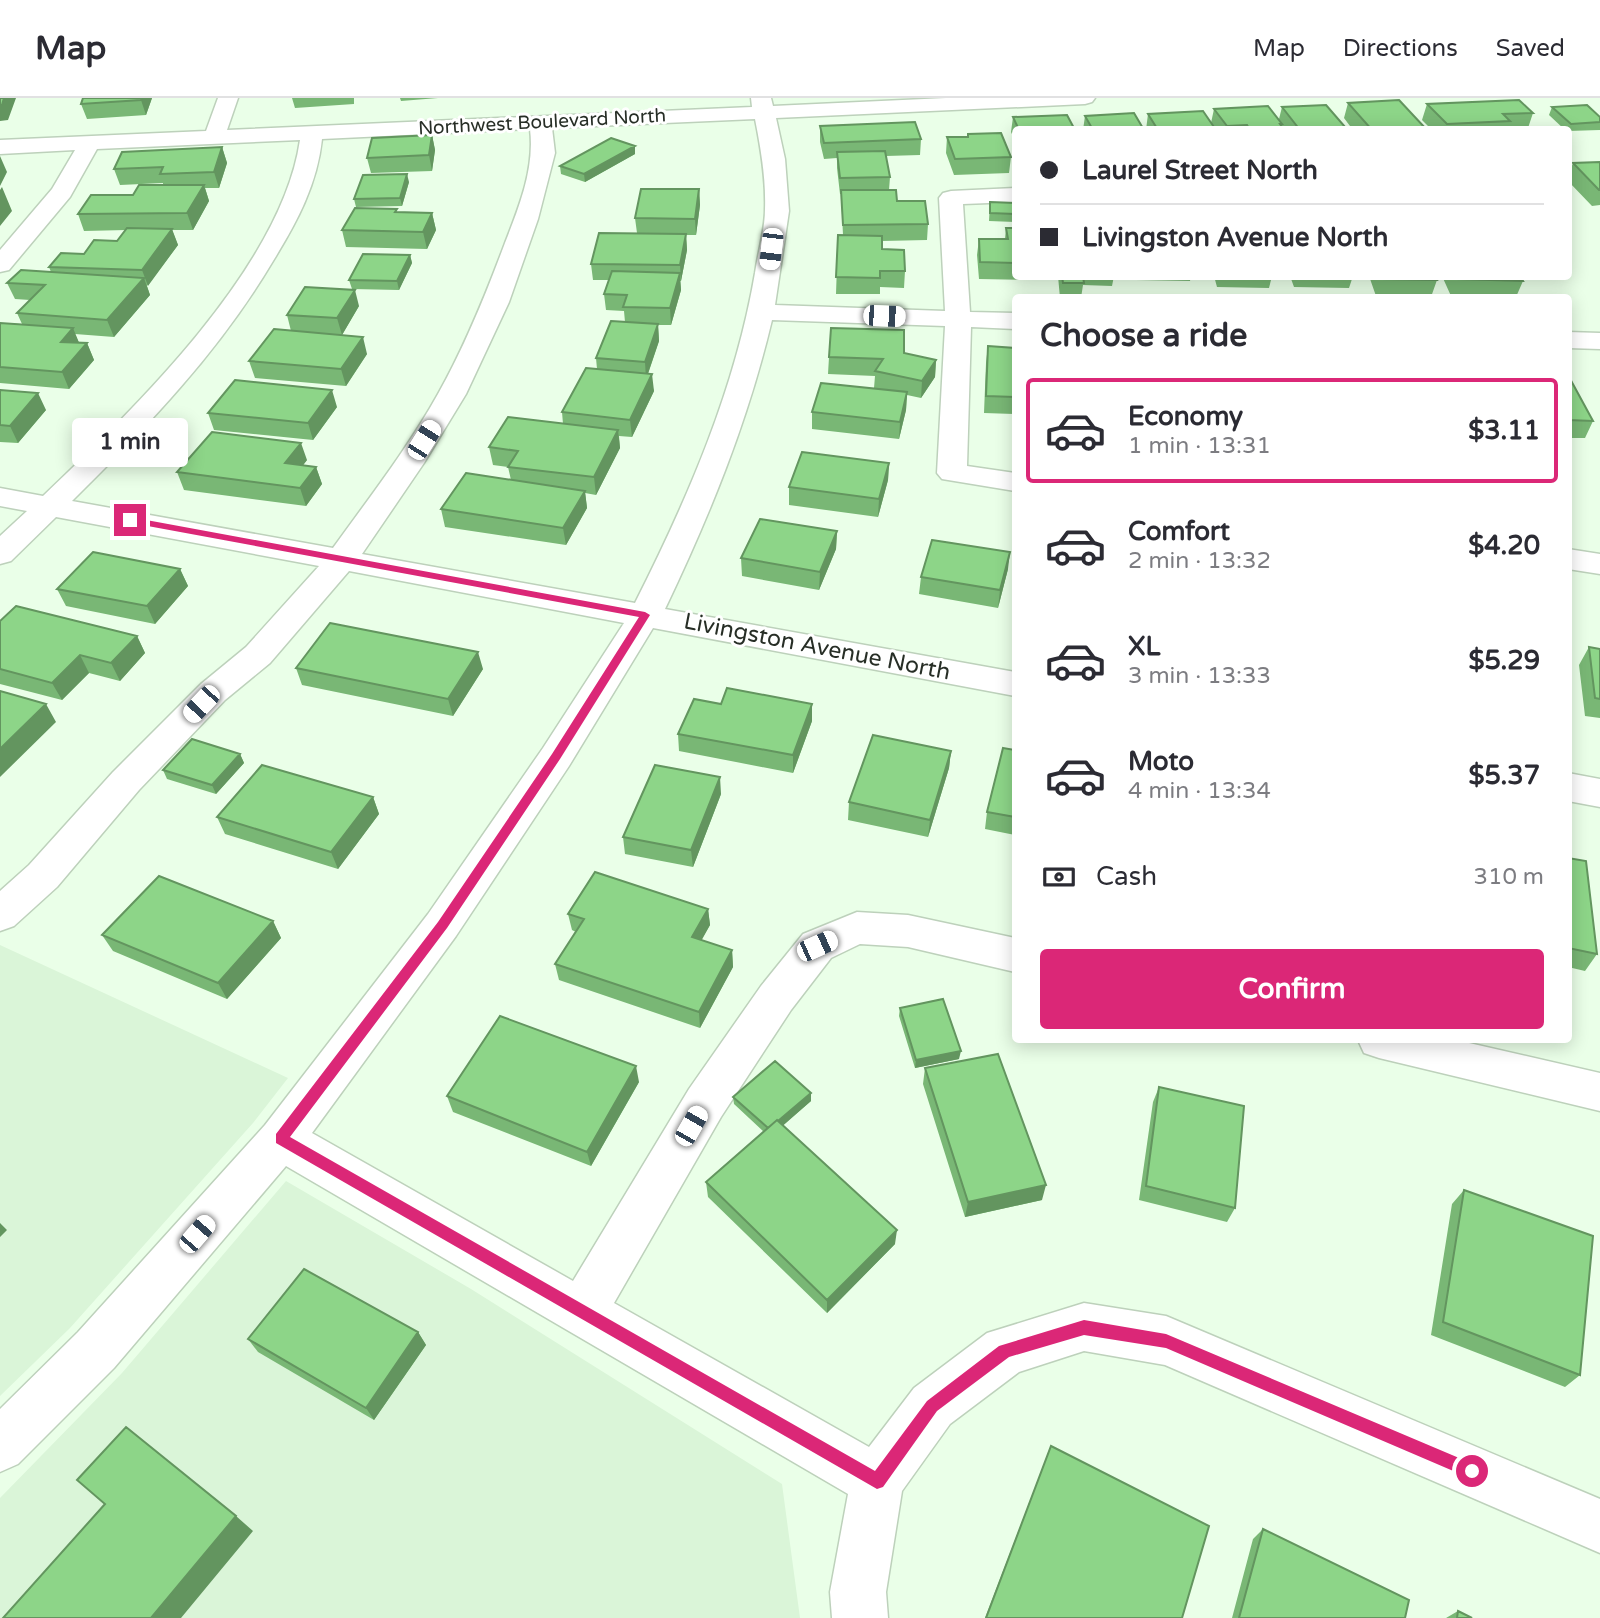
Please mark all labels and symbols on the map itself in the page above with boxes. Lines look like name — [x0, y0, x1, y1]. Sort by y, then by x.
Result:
street label: Northwest Boulevard North — [418, 105, 666, 139]
car — [759, 227, 784, 271]
car — [863, 305, 906, 327]
car — [404, 417, 445, 463]
callout: 1 min — [72, 418, 188, 468]
route end — [114, 504, 146, 536]
street label: Livingston Avenue North — [681, 607, 953, 687]
car — [179, 681, 224, 727]
car — [794, 928, 841, 964]
car — [672, 1103, 711, 1149]
car — [176, 1211, 219, 1257]
route start — [1456, 1455, 1488, 1487]

